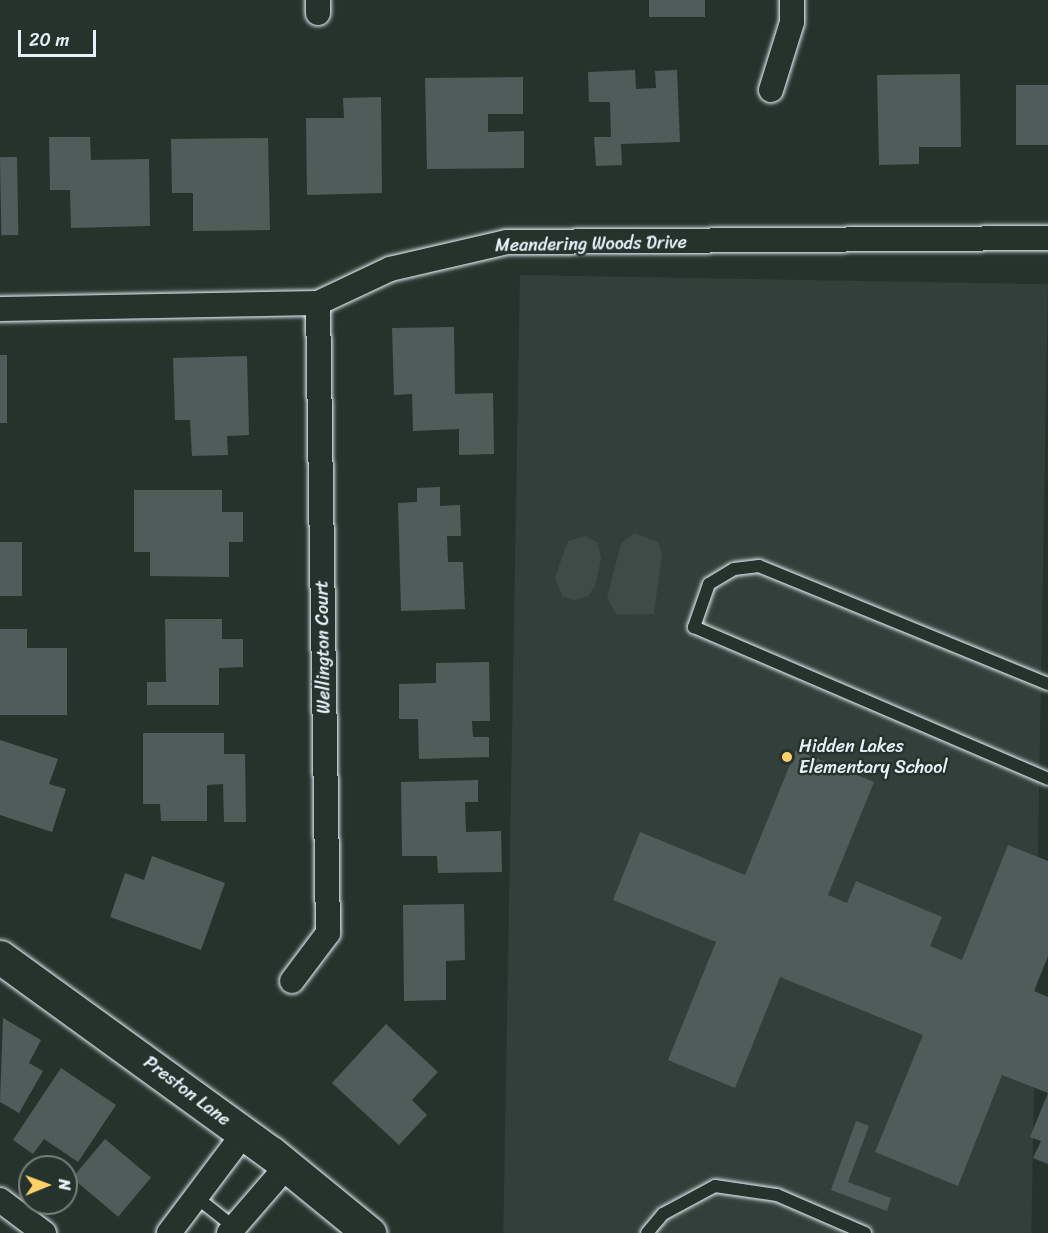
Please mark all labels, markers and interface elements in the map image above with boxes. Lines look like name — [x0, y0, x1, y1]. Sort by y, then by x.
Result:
scale bar — [21, 18, 99, 56]
text: 20 m — [29, 24, 69, 56]
street label: Meandering Woods Drive — [495, 232, 687, 256]
street label: Wellington Court — [311, 580, 335, 714]
place label: Hidden Lakes Elementary School — [799, 736, 948, 778]
marker: Hidden Lakes Elementary School — [780, 750, 794, 764]
street label: Preston Lane — [139, 1051, 235, 1131]
north arrow — [18, 1155, 78, 1215]
text: N — [50, 1179, 79, 1191]

